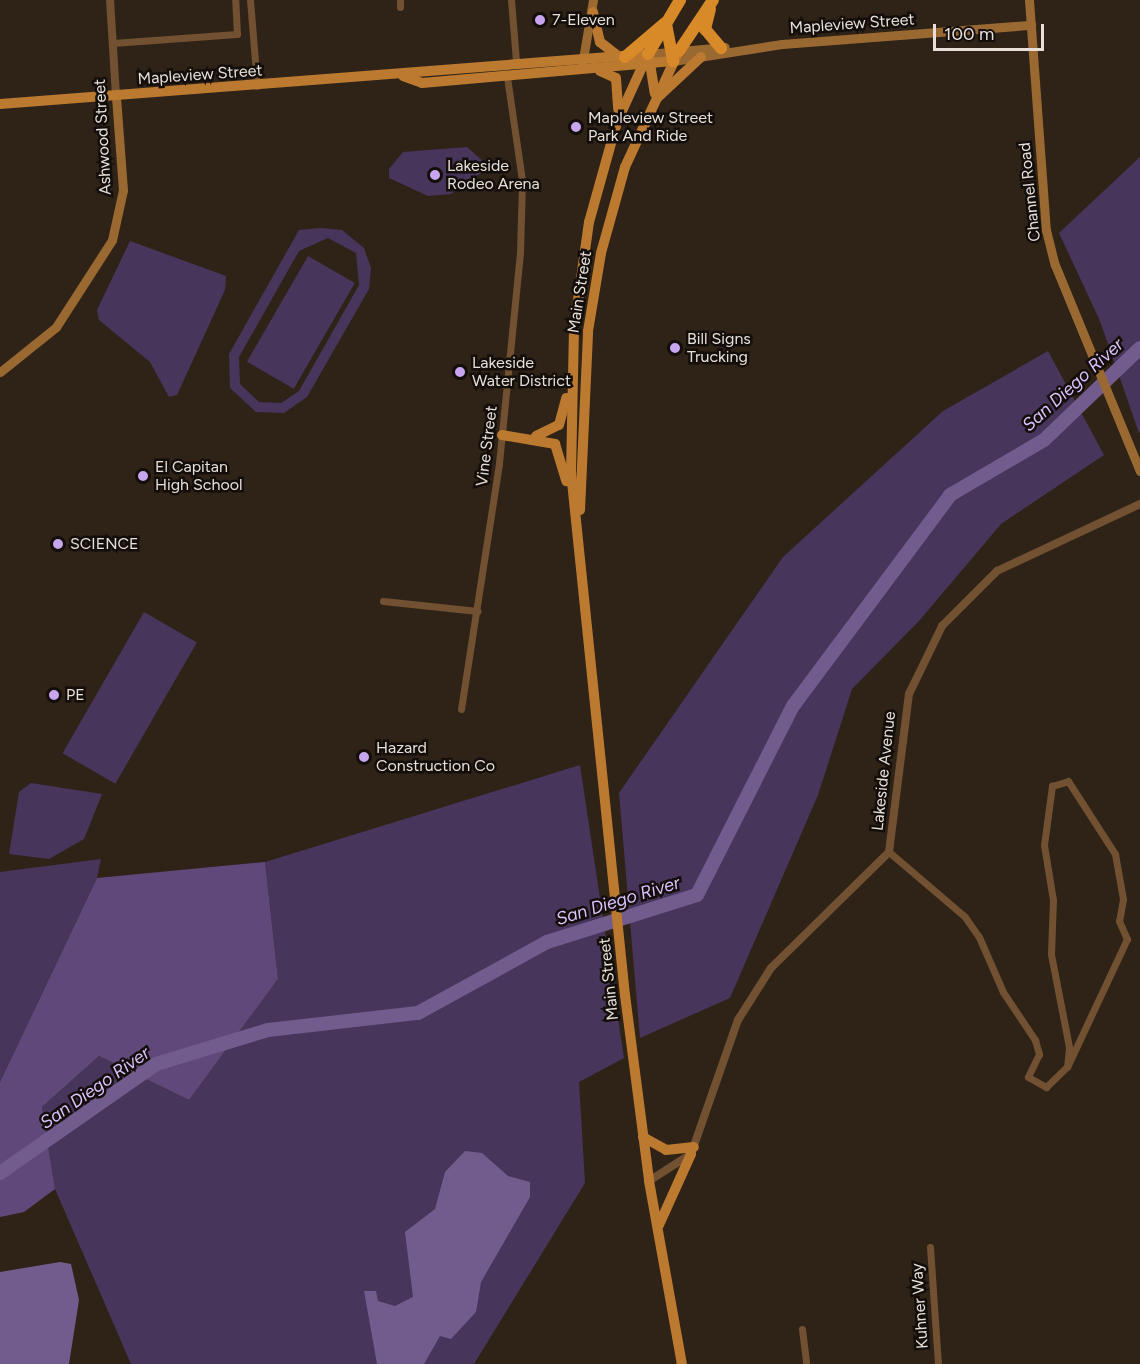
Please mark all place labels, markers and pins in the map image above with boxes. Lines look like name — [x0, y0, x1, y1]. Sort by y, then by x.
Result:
place label: 7-Eleven — [552, 10, 615, 30]
marker: 7-Eleven — [533, 13, 547, 27]
place label: Mapleview Street Park And Ride — [588, 108, 713, 146]
marker: Mapleview Street Park And Ride — [569, 120, 583, 134]
place label: Lakeside Rodeo Arena — [447, 156, 540, 194]
marker: Lakeside Rodeo Arena — [428, 168, 442, 182]
place label: Bill Signs Trucking — [687, 329, 751, 367]
marker: Bill Signs Trucking — [668, 341, 682, 355]
place label: Lakeside Water District — [472, 353, 571, 391]
marker: Lakeside Water District — [453, 365, 467, 379]
place label: El Capitan High School — [155, 457, 242, 495]
marker: El Capitan High School — [136, 469, 150, 483]
place label: SCIENCE — [70, 534, 139, 554]
marker: SCIENCE — [51, 537, 65, 551]
place label: PE — [66, 685, 85, 705]
marker: PE — [47, 688, 61, 702]
place label: Hazard Construction Co — [376, 738, 495, 776]
marker: Hazard Construction Co — [357, 750, 371, 764]

